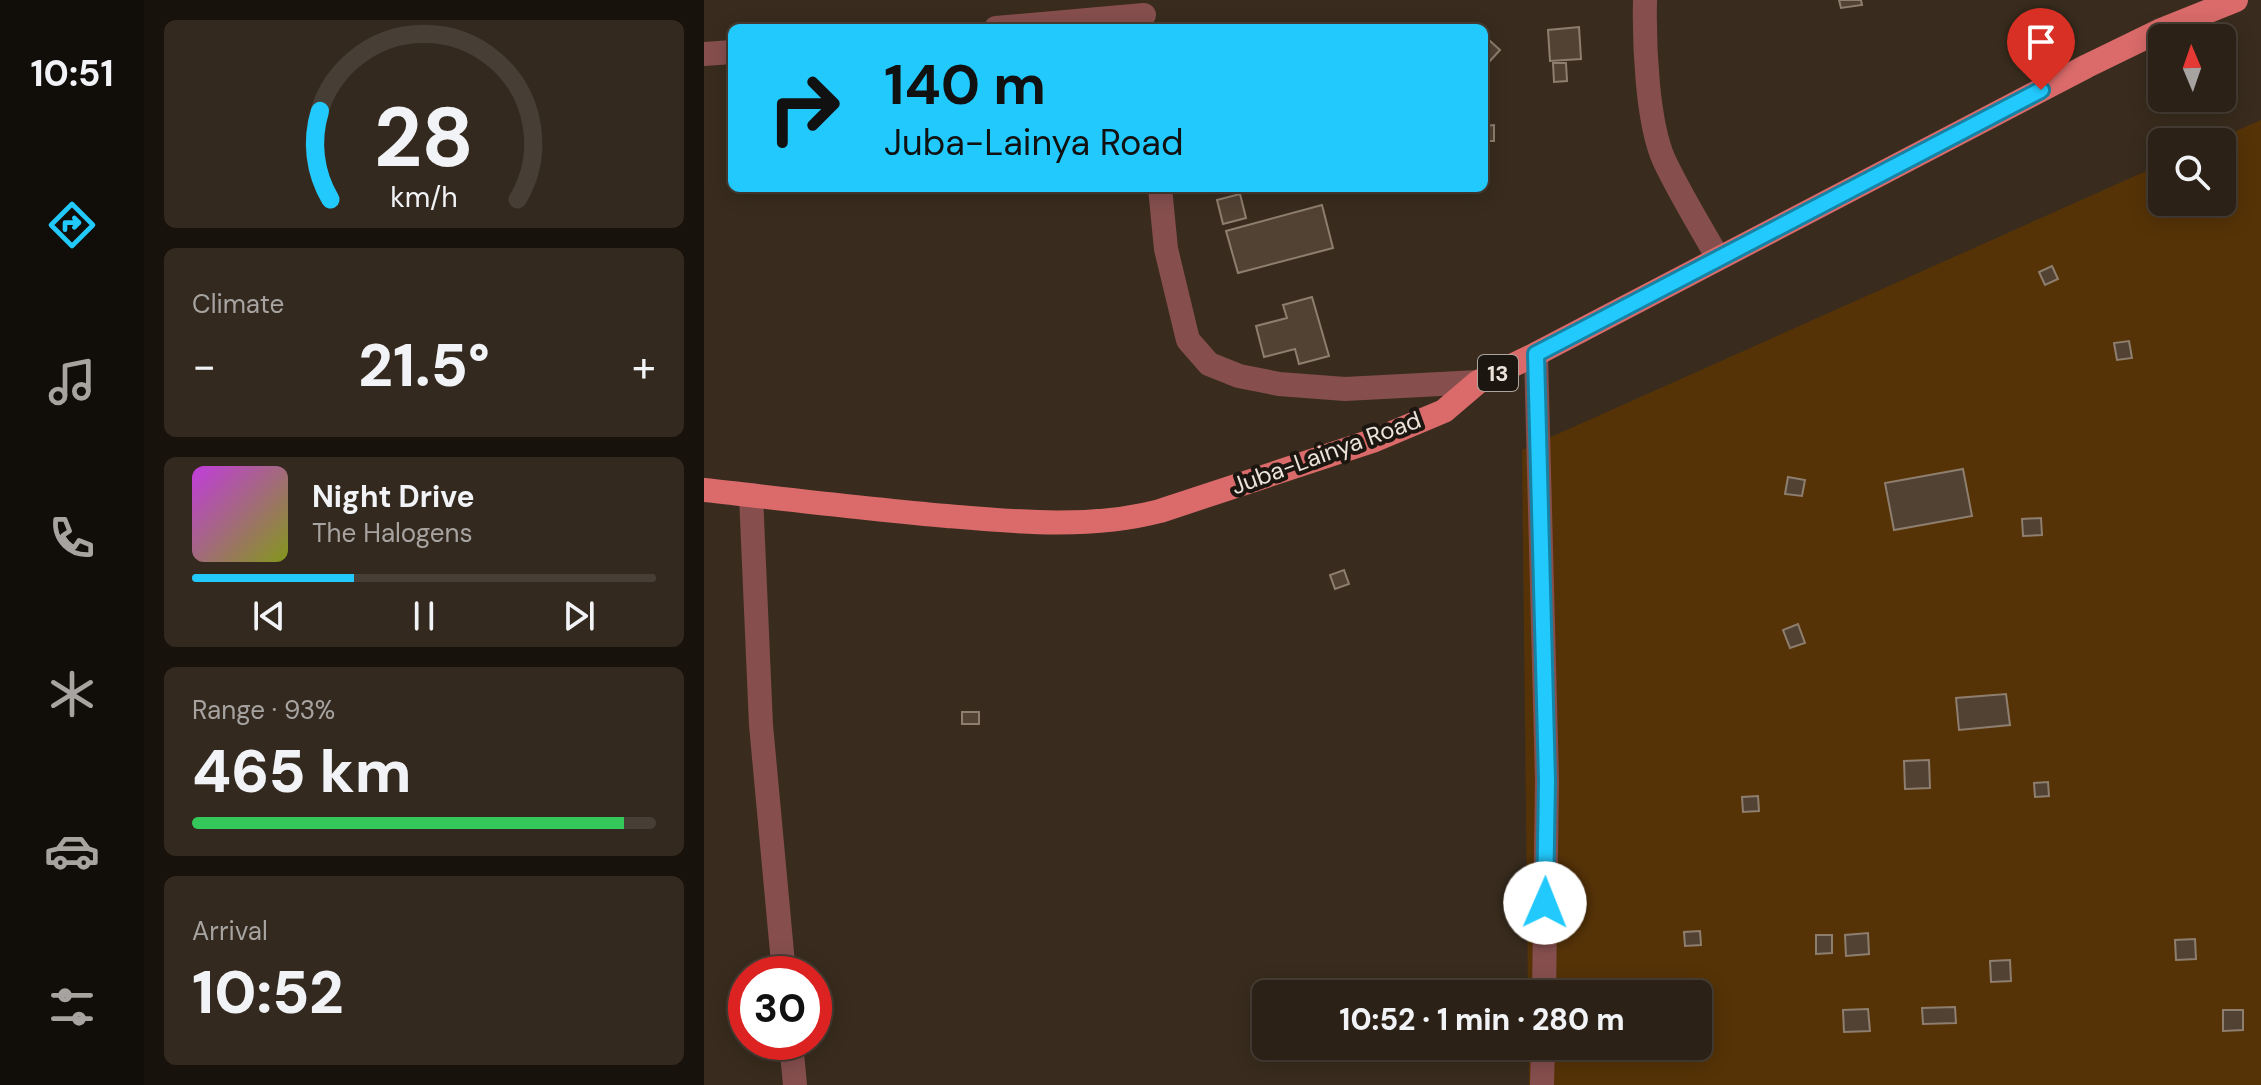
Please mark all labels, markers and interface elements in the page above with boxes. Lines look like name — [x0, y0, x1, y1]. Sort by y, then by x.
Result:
pin — [2007, 8, 2075, 90]
icon: arrive — [2019, 20, 2063, 64]
north arrow — [2148, 24, 2236, 112]
map controls — [2148, 24, 2236, 216]
text: 140 m — [884, 48, 1046, 121]
text: 10:51 — [30, 50, 114, 97]
icon: right — [752, 56, 856, 160]
text: 28 — [374, 83, 474, 192]
text: Juba-Lainya Road — [884, 119, 1183, 166]
button: search — [2148, 128, 2236, 216]
text: km/h — [390, 179, 458, 216]
icon: directions — [44, 197, 100, 253]
text: Climate — [192, 287, 284, 321]
text: 21.5° — [358, 326, 490, 405]
text: − — [192, 337, 216, 395]
text: + — [632, 337, 656, 395]
icon: music — [44, 354, 100, 410]
road number: 13 — [1478, 355, 1518, 391]
street label: Juba-Lainya Road — [1227, 404, 1425, 501]
text: Night Drive — [312, 477, 475, 516]
icon: phone — [44, 510, 100, 566]
text: The Halogens — [312, 516, 472, 550]
icon: previous — [247, 594, 291, 638]
icon: pause — [402, 594, 446, 638]
icon: next — [557, 594, 601, 638]
icon: climate — [44, 666, 100, 722]
text: Range · 93% — [192, 693, 335, 727]
text: 465 km — [192, 732, 411, 811]
icon: car — [44, 823, 100, 879]
position arrow — [1503, 861, 1587, 945]
text: Arrival — [192, 914, 268, 948]
text: 10:52 — [192, 953, 344, 1032]
speed limit sign: 30 — [728, 956, 832, 1060]
icon: filters — [44, 979, 100, 1035]
text: 10:52 · 1 min · 280 m — [1339, 1000, 1625, 1039]

